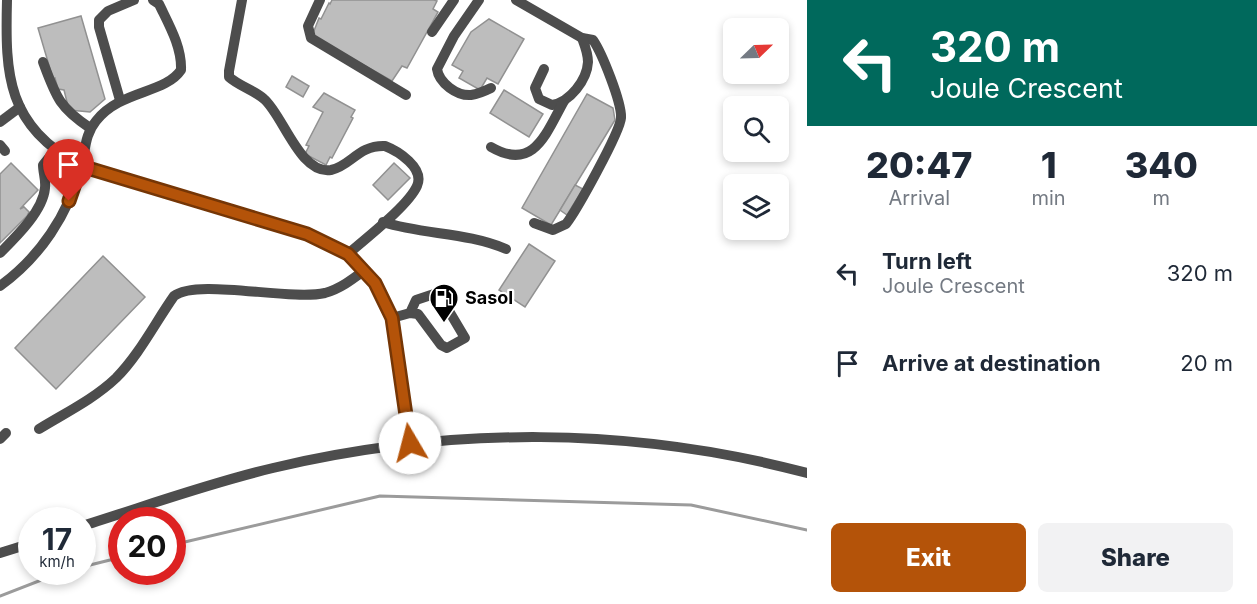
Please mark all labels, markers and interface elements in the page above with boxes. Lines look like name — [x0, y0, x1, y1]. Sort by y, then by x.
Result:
north arrow — [723, 18, 789, 84]
map controls — [723, 18, 789, 240]
text: 320 m — [930, 21, 1060, 72]
icon: left — [831, 24, 909, 102]
text: Joule Crescent — [930, 72, 1123, 105]
button: search — [723, 96, 789, 162]
pin — [43, 139, 94, 201]
text: 20:47 — [866, 143, 973, 187]
text: 1 — [1041, 143, 1057, 187]
text: 340 — [1125, 143, 1198, 187]
icon: arrive — [52, 148, 85, 181]
button: layers — [723, 174, 789, 240]
text: Arrival — [888, 186, 950, 210]
text: min — [1031, 186, 1066, 210]
text: m — [1153, 186, 1170, 210]
text: Turn left — [882, 248, 972, 274]
icon: left — [831, 257, 864, 290]
text: 320 m — [1167, 260, 1233, 286]
text: Joule Crescent — [882, 274, 1025, 298]
fuel station icon: Sasol — [428, 282, 460, 324]
place label: Sasol — [465, 287, 513, 308]
icon: arrive — [831, 347, 864, 380]
text: Arrive at destination — [882, 350, 1101, 376]
text: 20 m — [1180, 350, 1233, 376]
position arrow — [378, 411, 442, 475]
speed limit sign: 20 — [108, 507, 186, 585]
text: 17 — [42, 521, 72, 557]
button: Exit — [831, 523, 1026, 592]
button: Share — [1038, 523, 1233, 592]
text: km/h — [39, 552, 75, 571]

